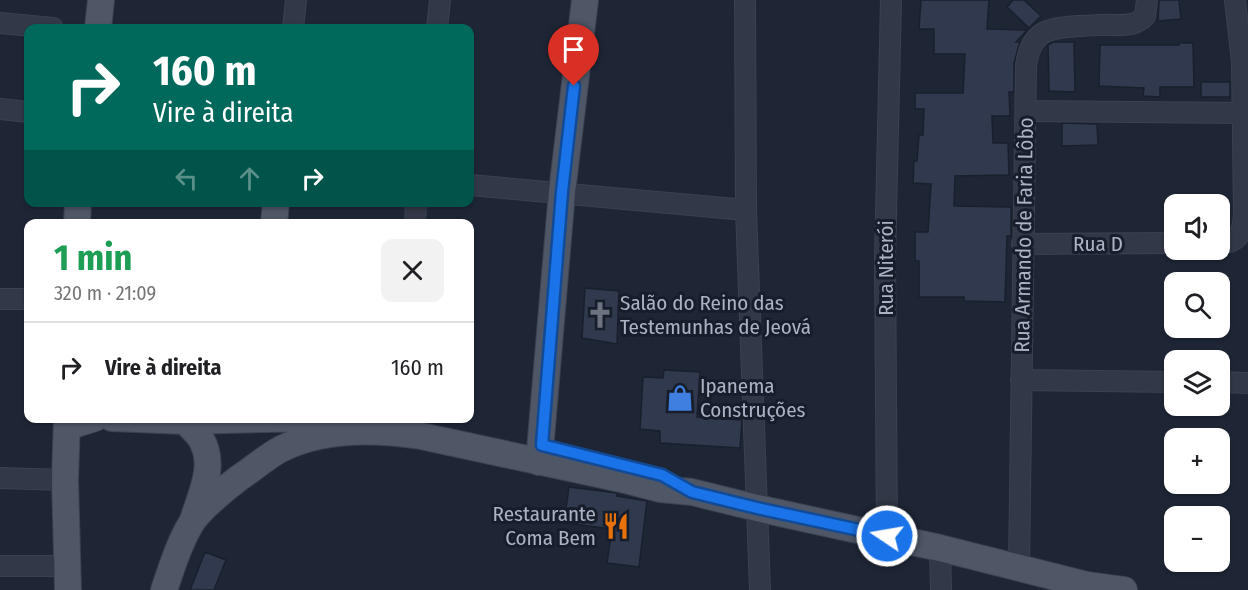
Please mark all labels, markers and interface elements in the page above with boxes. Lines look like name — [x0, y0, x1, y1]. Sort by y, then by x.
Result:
pin — [548, 24, 599, 86]
icon: arrive — [557, 33, 590, 66]
text: 160 m — [153, 46, 256, 96]
icon: right — [54, 48, 132, 126]
text: Vire à direita — [153, 97, 293, 129]
street label: Rua Armando de Faria Lôbo — [1009, 117, 1039, 353]
icon: left — [170, 162, 203, 195]
icon: ahead — [233, 162, 266, 195]
icon: right — [296, 162, 329, 195]
map controls — [1164, 194, 1230, 572]
button: sound — [1164, 194, 1230, 260]
street label: Rua Niterói — [873, 220, 899, 316]
street label: Rua D — [1073, 231, 1123, 257]
text: 1 min — [54, 236, 132, 280]
button: close — [381, 239, 444, 302]
button: search — [1164, 272, 1230, 338]
text: 320 m · 21:09 — [54, 281, 156, 305]
place label: Salão do Reino das Testemunhas de Jeová — [620, 290, 811, 340]
church icon: Salão do Reino das Testemunhas de Jeová — [585, 300, 615, 330]
button: layers — [1164, 350, 1230, 416]
icon: right — [54, 351, 87, 384]
text: Vire à direita — [105, 354, 221, 381]
text: 160 m — [391, 354, 444, 381]
place label: Ipanema Construções — [700, 373, 806, 423]
shop icon: Ipanema Construções — [665, 383, 695, 413]
button: + — [1164, 428, 1230, 494]
place label: Restaurante Coma Bem — [493, 501, 596, 551]
position arrow — [855, 504, 919, 568]
button: − — [1164, 506, 1230, 572]
restaurant icon: Restaurante Coma Bem — [601, 511, 631, 541]

